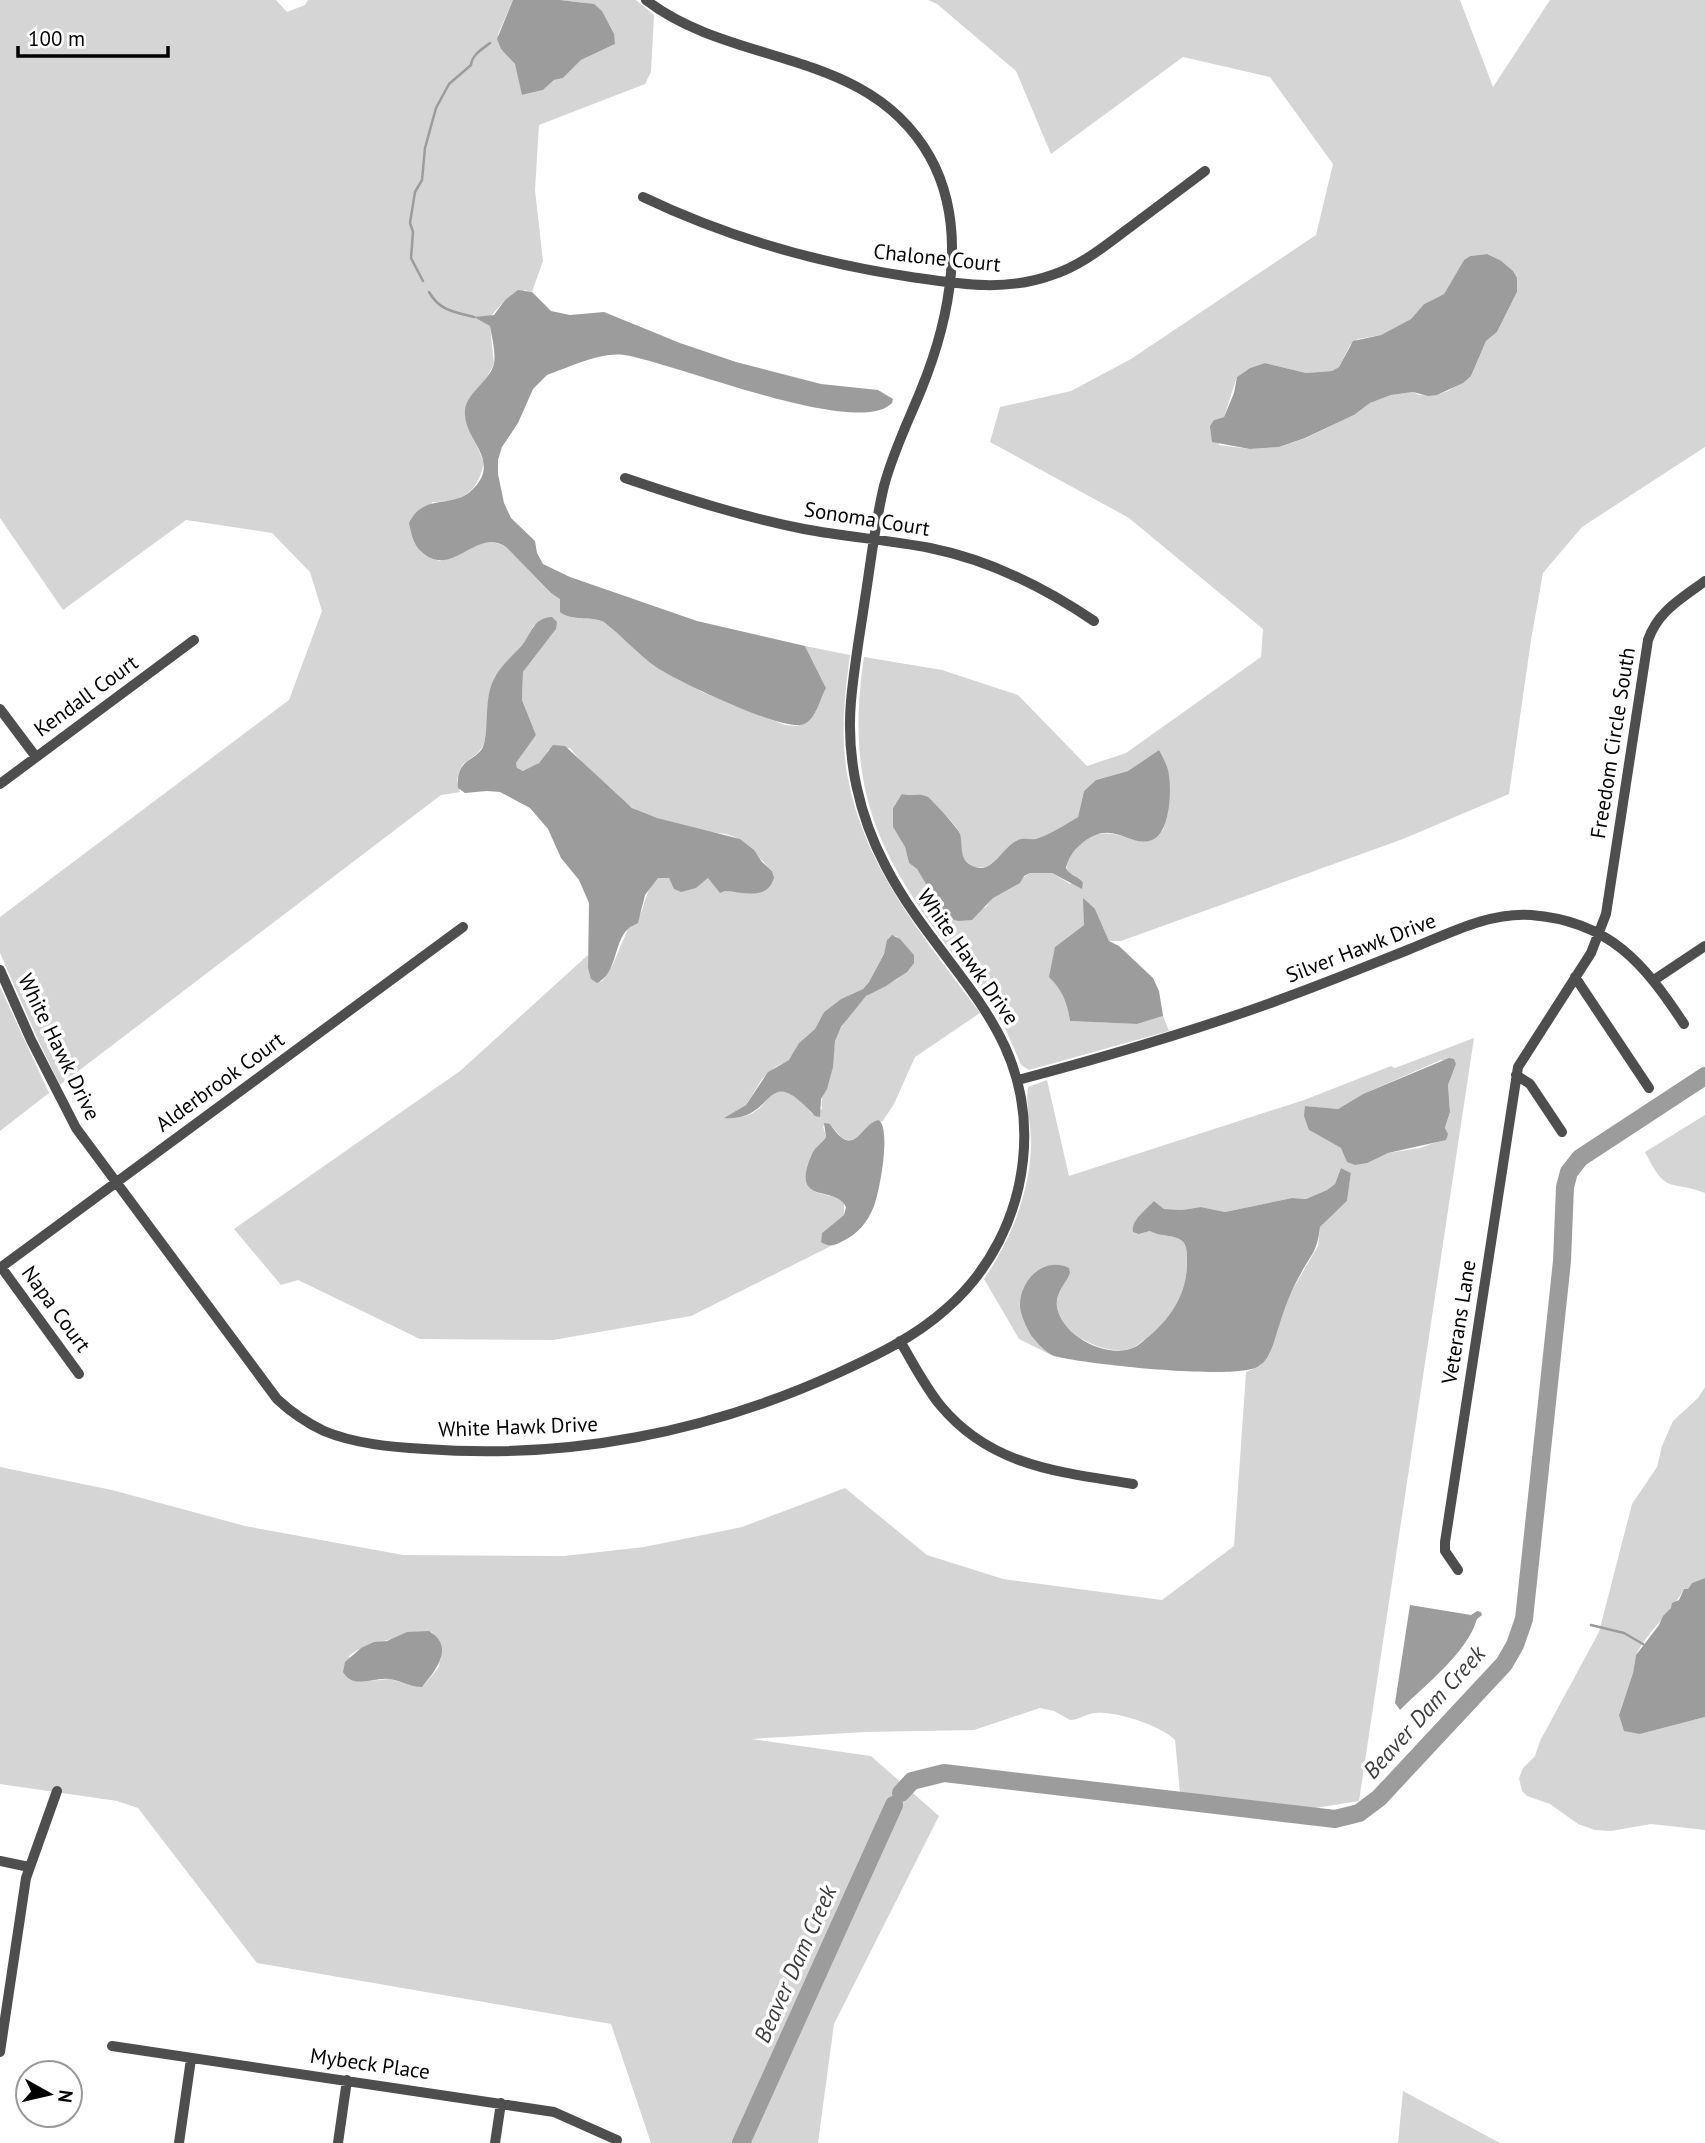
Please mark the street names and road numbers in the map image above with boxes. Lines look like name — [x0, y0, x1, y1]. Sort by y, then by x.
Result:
street label: Chalone Court — [872, 237, 1002, 278]
street label: Sonoma Court — [802, 495, 932, 542]
street label: Freedom Circle South — [1584, 645, 1641, 840]
street label: Kendall Court — [28, 649, 143, 742]
street label: White Hawk Drive — [912, 884, 1025, 1030]
street label: Silver Hawk Drive — [1282, 907, 1440, 988]
street label: White Hawk Drive — [12, 969, 107, 1124]
street label: Alderbrook Court — [150, 1026, 289, 1137]
street label: Veterans Lane — [1435, 1258, 1482, 1387]
street label: Napa Court — [16, 1260, 97, 1357]
street label: White Hawk Drive — [438, 1410, 598, 1443]
street label: Mybeck Place — [308, 2042, 432, 2085]

